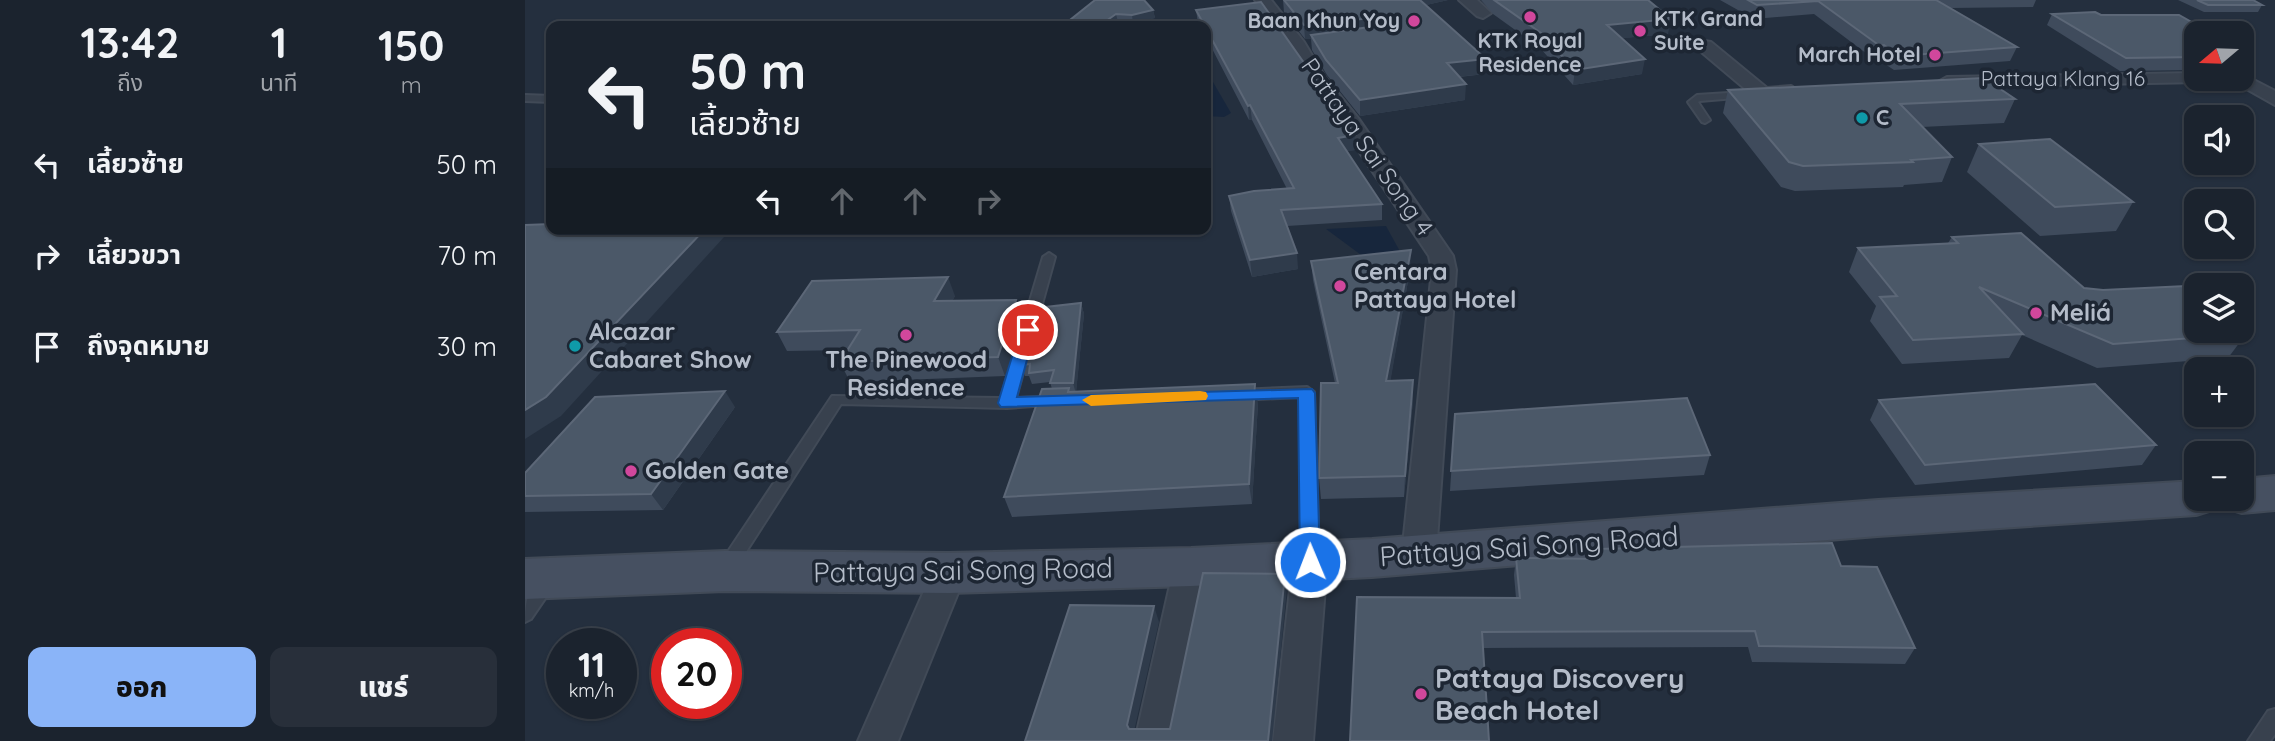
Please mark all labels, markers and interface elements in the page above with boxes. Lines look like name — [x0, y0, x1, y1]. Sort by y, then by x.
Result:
place label: KTK Grand Suite — [1654, 5, 1763, 55]
place label: Baan Khun Yoy — [1247, 7, 1400, 33]
marker: KTK Royal Residence — [1522, 9, 1538, 25]
marker: Baan Khun Yoy — [1406, 13, 1422, 29]
text: 13:42 — [81, 16, 180, 69]
text: 1 — [271, 16, 287, 69]
text: 150 — [378, 19, 444, 72]
north arrow — [2184, 21, 2254, 91]
map controls — [2184, 21, 2254, 511]
marker: KTK Grand Suite — [1632, 23, 1648, 39]
place label: KTK Royal Residence — [1477, 27, 1583, 77]
text: 50 m — [689, 40, 806, 101]
place label: March Hotel — [1798, 41, 1921, 67]
marker: March Hotel — [1927, 47, 1943, 63]
icon: left — [574, 49, 665, 140]
street label: Pattaya Sai Song 4 — [1295, 52, 1440, 241]
street label: Pattaya Klang 16 — [1981, 65, 2145, 91]
text: ถึง — [117, 68, 143, 97]
text: นาที — [260, 68, 298, 97]
text: m — [401, 70, 422, 99]
text: เลี้ยวซ้าย — [689, 103, 801, 143]
place label: C — [1876, 104, 1889, 130]
button: sound — [2184, 105, 2254, 175]
marker: C — [1854, 110, 1870, 126]
icon: left — [28, 146, 66, 184]
text: เลี้ยวซ้าย — [87, 147, 184, 180]
text: 50 m — [437, 148, 497, 181]
icon: left — [750, 182, 788, 220]
icon: ahead — [823, 182, 861, 220]
icon: ahead — [896, 182, 934, 220]
icon: right — [969, 182, 1007, 220]
button: search — [2184, 189, 2254, 259]
icon: right — [28, 237, 66, 275]
text: เลี้ยวขวา — [87, 238, 181, 271]
text: 70 m — [437, 239, 497, 272]
place label: Centara Pattaya Hotel — [1354, 256, 1517, 314]
button: layers — [2184, 273, 2254, 343]
marker: Centara Pattaya Hotel — [1332, 278, 1348, 294]
place label: Meliá — [2050, 297, 2111, 327]
pin — [998, 300, 1058, 360]
marker: Meliá — [2028, 305, 2044, 321]
icon: arrive — [1009, 311, 1047, 349]
place label: Alcazar Cabaret Show — [589, 316, 752, 374]
marker: The Pinewood Residence — [898, 327, 914, 343]
icon: arrive — [28, 328, 66, 366]
text: ถึงจุดหมาย — [87, 329, 210, 362]
text: 30 m — [437, 330, 497, 363]
marker: Alcazar Cabaret Show — [567, 338, 583, 354]
place label: The Pinewood Residence — [825, 344, 987, 402]
button: + — [2184, 357, 2254, 427]
button: − — [2184, 441, 2254, 511]
place label: Golden Gate — [645, 455, 789, 485]
marker: Golden Gate — [623, 463, 639, 479]
street label: Pattaya Sai Song Road — [1378, 518, 1680, 573]
position arrow — [1273, 525, 1347, 599]
street label: Pattaya Sai Song Road — [813, 549, 1113, 590]
speed limit sign: 20 — [651, 628, 742, 719]
text: 11 — [578, 642, 605, 686]
button: ออก — [28, 647, 256, 727]
button: แชร์ — [270, 647, 497, 727]
place label: Pattaya Discovery Beach Hotel — [1435, 660, 1684, 727]
text: km/h — [569, 679, 614, 702]
marker: Pattaya Discovery Beach Hotel — [1413, 686, 1429, 702]

